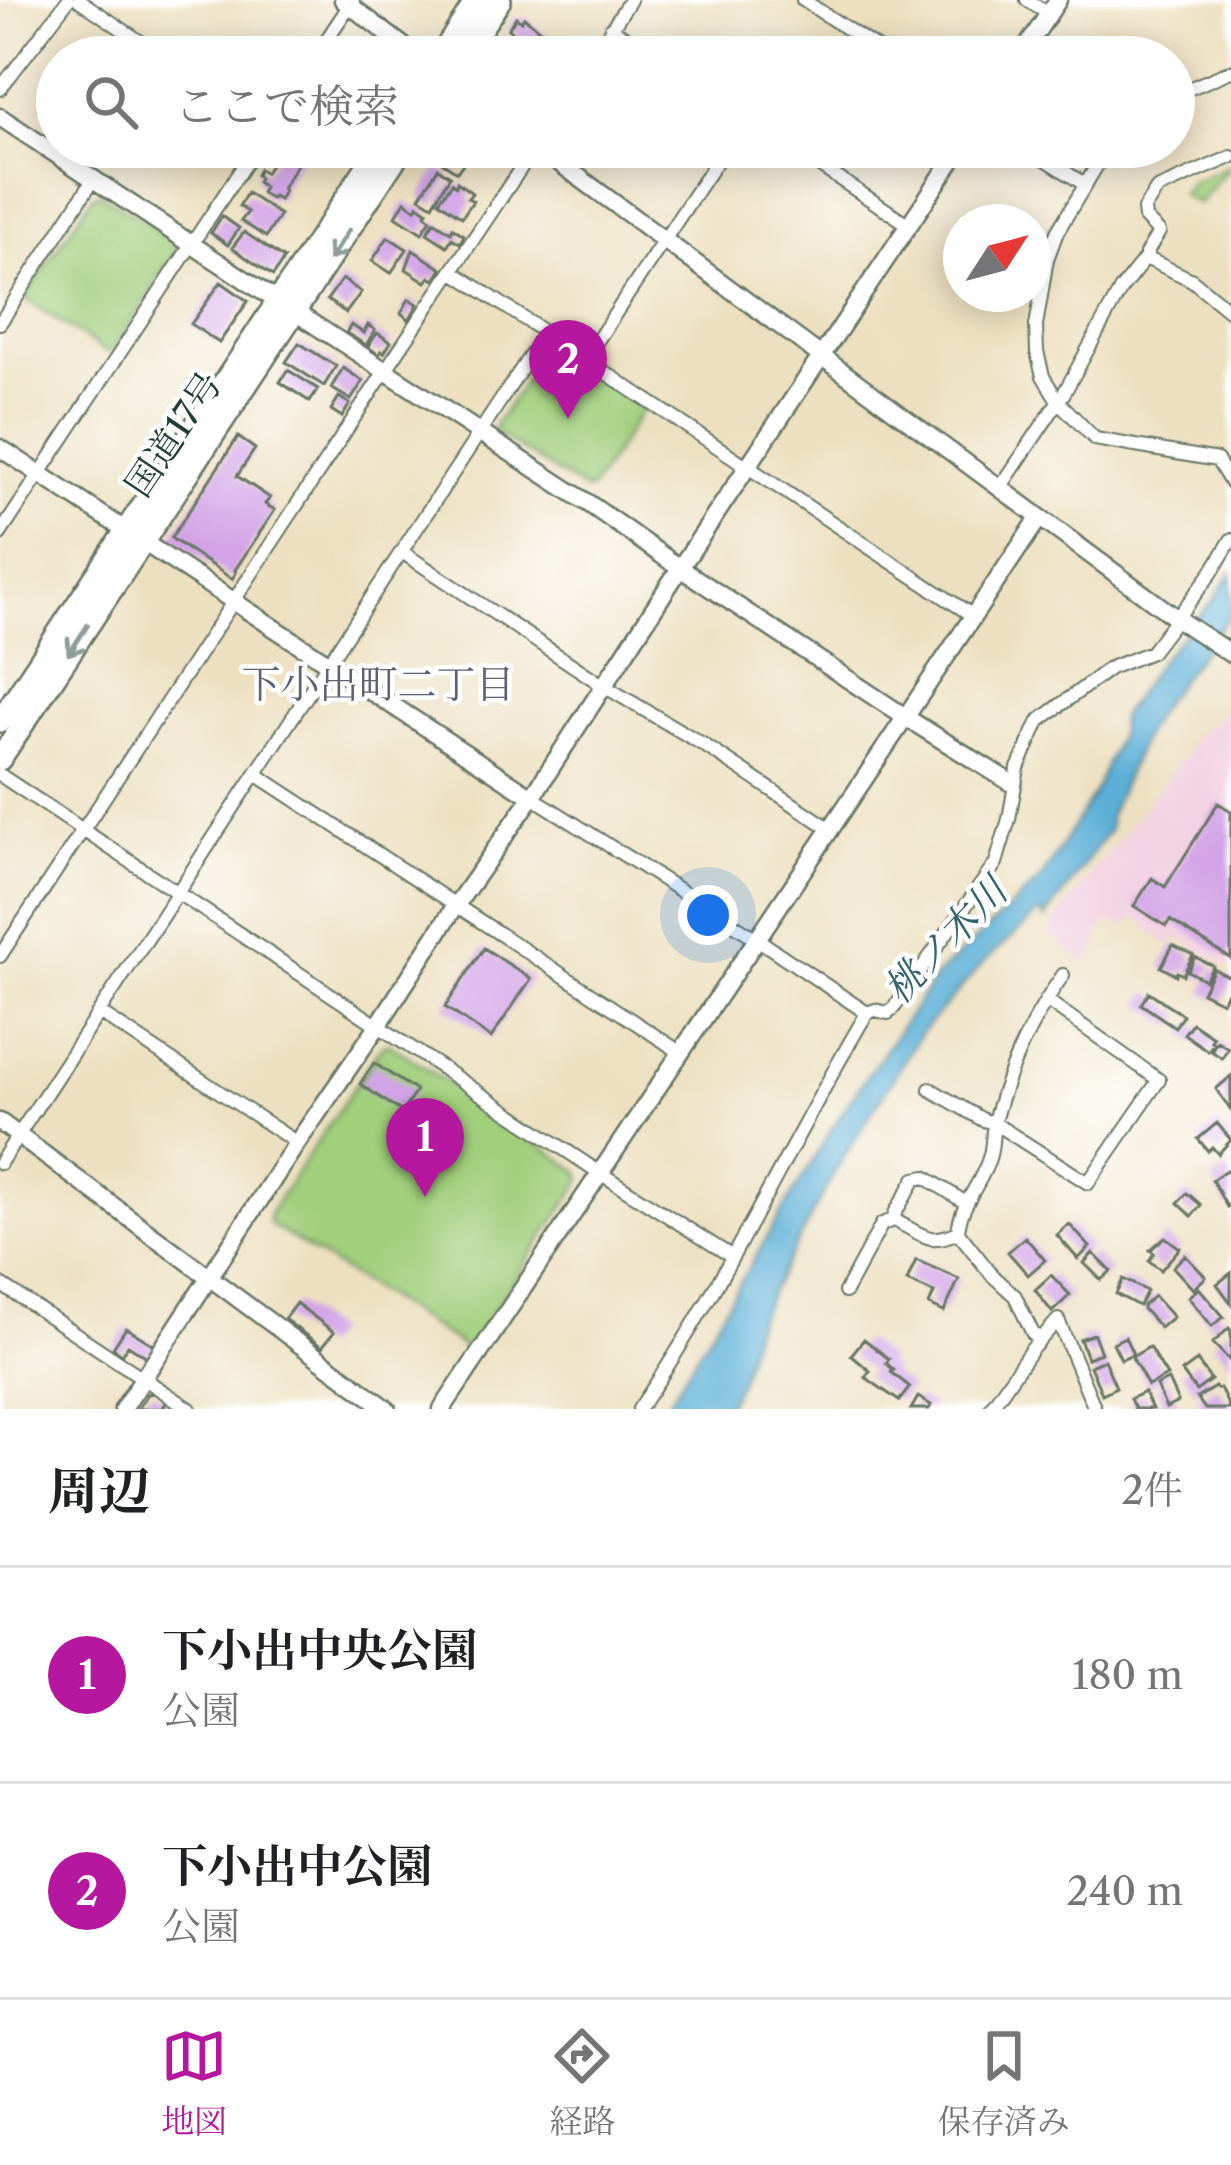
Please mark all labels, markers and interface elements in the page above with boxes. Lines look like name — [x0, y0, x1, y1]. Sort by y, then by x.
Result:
search box — [36, 36, 1195, 168]
icon: search — [78, 69, 144, 135]
text: ここで検索 — [174, 78, 399, 134]
north arrow — [943, 204, 1051, 312]
one-way arrow — [326, 227, 351, 261]
pin: 2 — [529, 320, 607, 419]
street label: 国道17号 — [115, 363, 231, 505]
one-way arrow — [65, 623, 90, 657]
district label: 下小出町二丁目 — [241, 660, 515, 708]
water label: 桃ノ木川 — [874, 864, 1019, 1013]
your location — [678, 885, 738, 945]
pin: 1 — [386, 1098, 464, 1197]
text: 周辺 — [48, 1460, 150, 1522]
text: 2件 — [1122, 1466, 1183, 1514]
text: 下小出中央公園 — [162, 1622, 477, 1678]
text: 1 — [78, 1651, 96, 1699]
text: 180 m — [1072, 1651, 1183, 1699]
text: 公園 — [162, 1686, 240, 1734]
text: 下小出中公園 — [162, 1838, 432, 1894]
text: 2 — [75, 1867, 99, 1915]
text: 240 m — [1067, 1867, 1183, 1915]
text: 公園 — [162, 1902, 240, 1950]
tab: 地図 — [161, 2023, 227, 2142]
tab: 経路 — [549, 2023, 615, 2142]
tab: 保存済み — [938, 2023, 1070, 2142]

